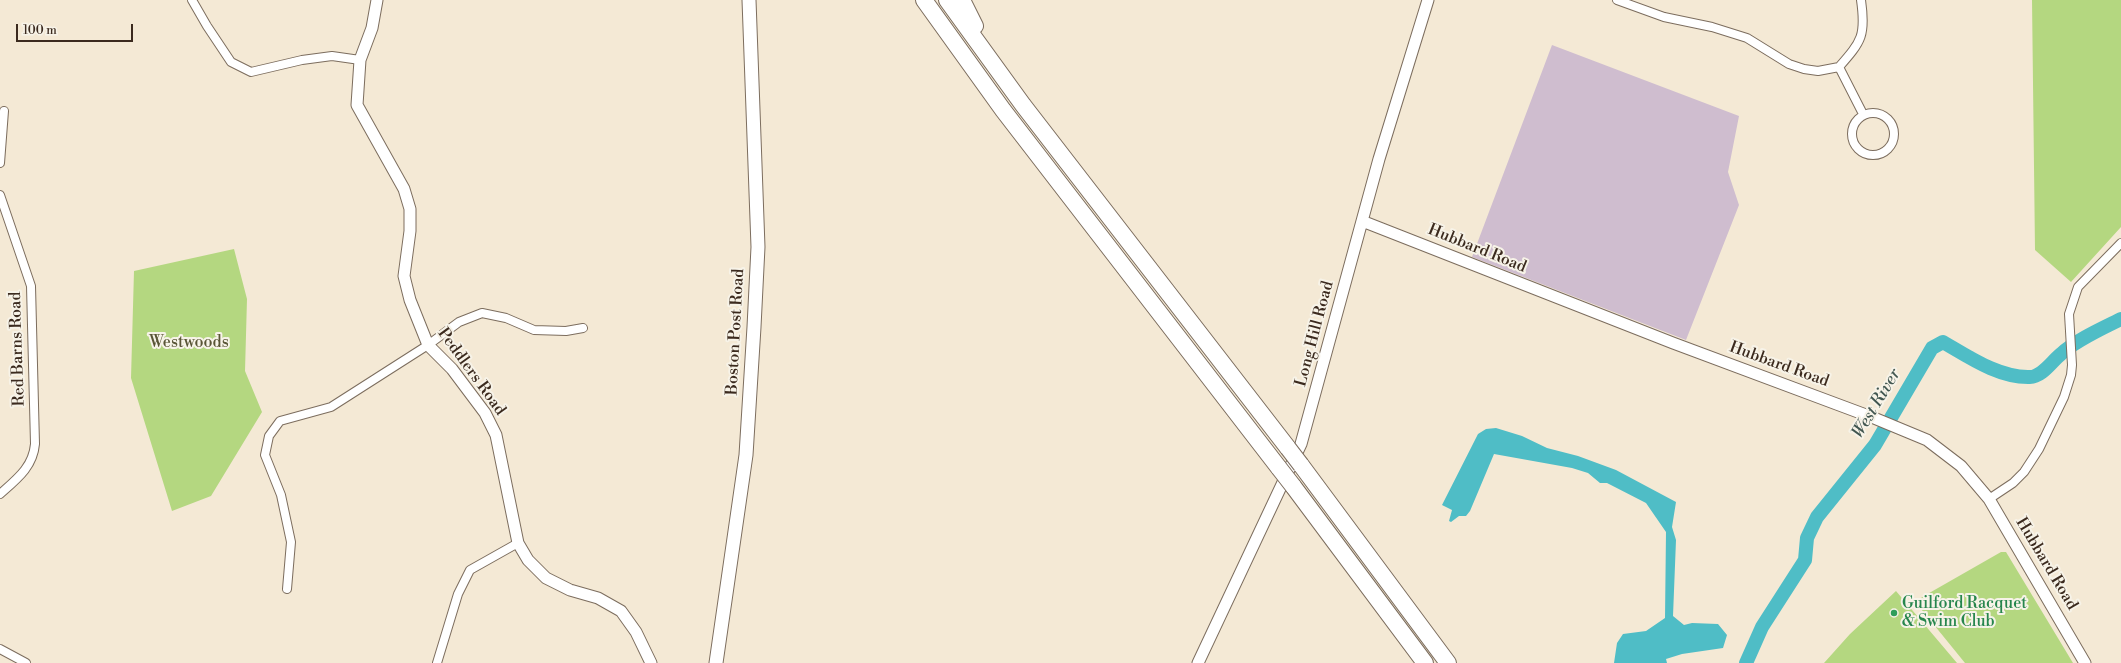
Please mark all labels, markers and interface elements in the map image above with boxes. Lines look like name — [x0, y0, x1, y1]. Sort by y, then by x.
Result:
scale bar — [18, 16, 135, 42]
text: 100 m — [23, 23, 57, 38]
street label: Hubbard Road — [1425, 221, 1529, 277]
street label: Boston Post Road — [723, 268, 749, 396]
street label: Long Hill Road — [1292, 279, 1338, 389]
street label: Red Barns Road — [6, 291, 30, 407]
street label: Peddlers Road — [433, 325, 509, 419]
park label: Westwoods — [149, 333, 229, 353]
street label: Hubbard Road — [1727, 338, 1831, 392]
water label: West River — [1848, 366, 1906, 442]
street label: Hubbard Road — [2011, 514, 2081, 614]
place label: Guilford Racquet & Swim Club — [1902, 594, 2027, 632]
marker: Guilford Racquet & Swim Club — [1889, 608, 1899, 618]

